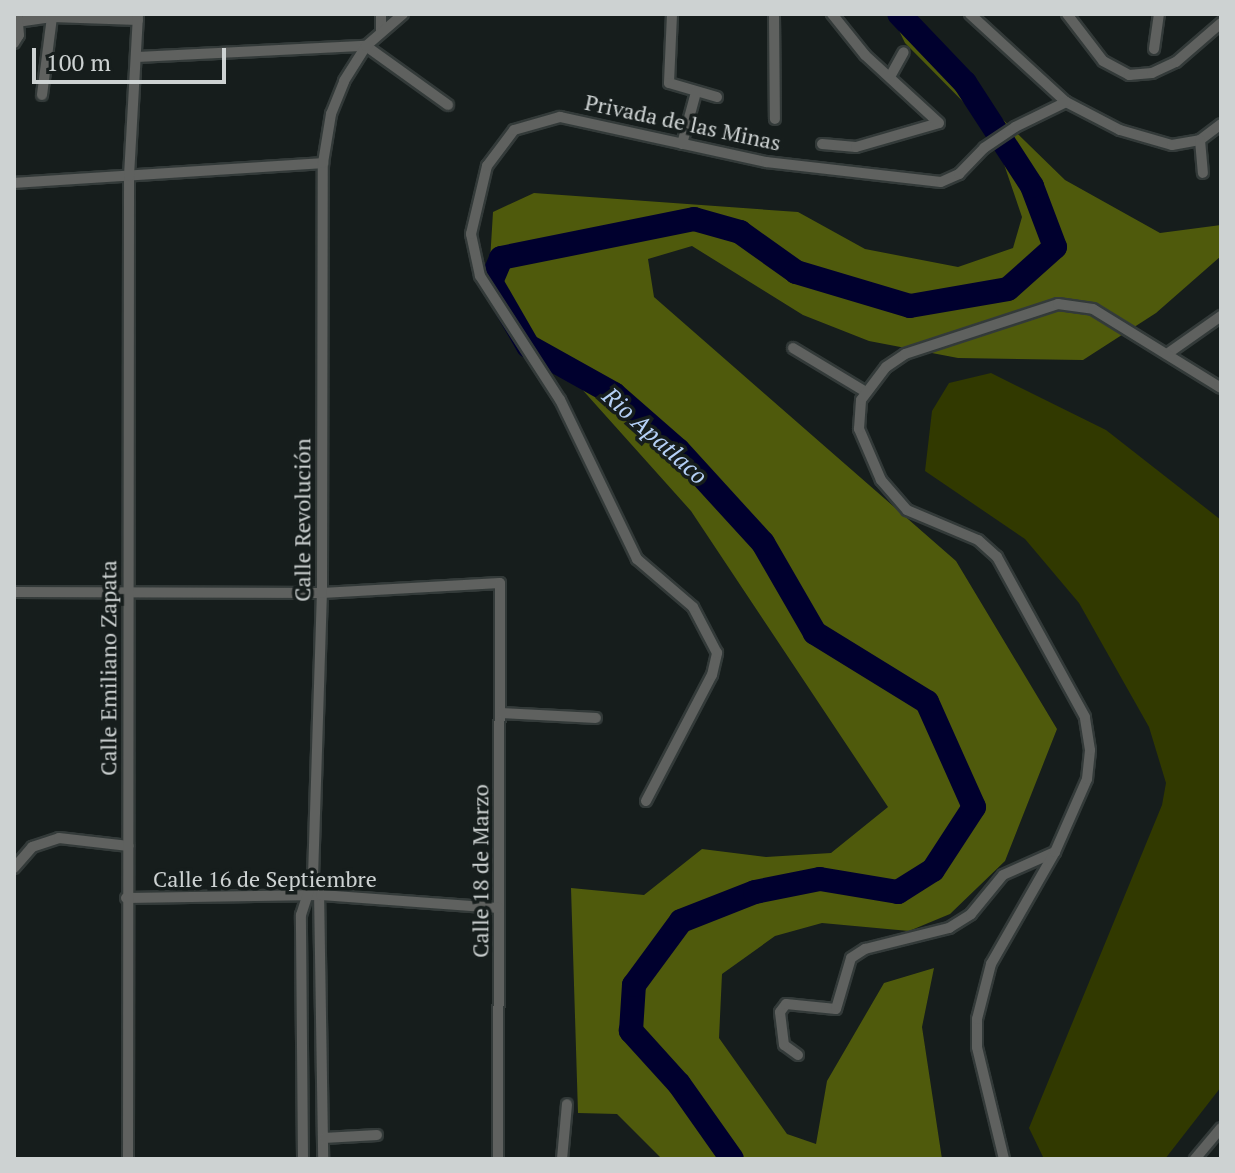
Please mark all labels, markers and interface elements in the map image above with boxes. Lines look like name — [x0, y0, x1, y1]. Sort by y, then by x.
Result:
scale bar — [36, 32, 230, 82]
text: 100 m — [46, 46, 111, 78]
street label: Privada de las Minas — [583, 88, 783, 156]
water label: Rio Apatlaco — [597, 381, 713, 491]
street label: Calle Revolución — [289, 438, 315, 602]
street label: Calle Emiliano Zapata — [95, 560, 121, 776]
street label: Calle 18 de Marzo — [467, 784, 493, 958]
street label: Calle 16 de Septiembre — [153, 866, 377, 892]

